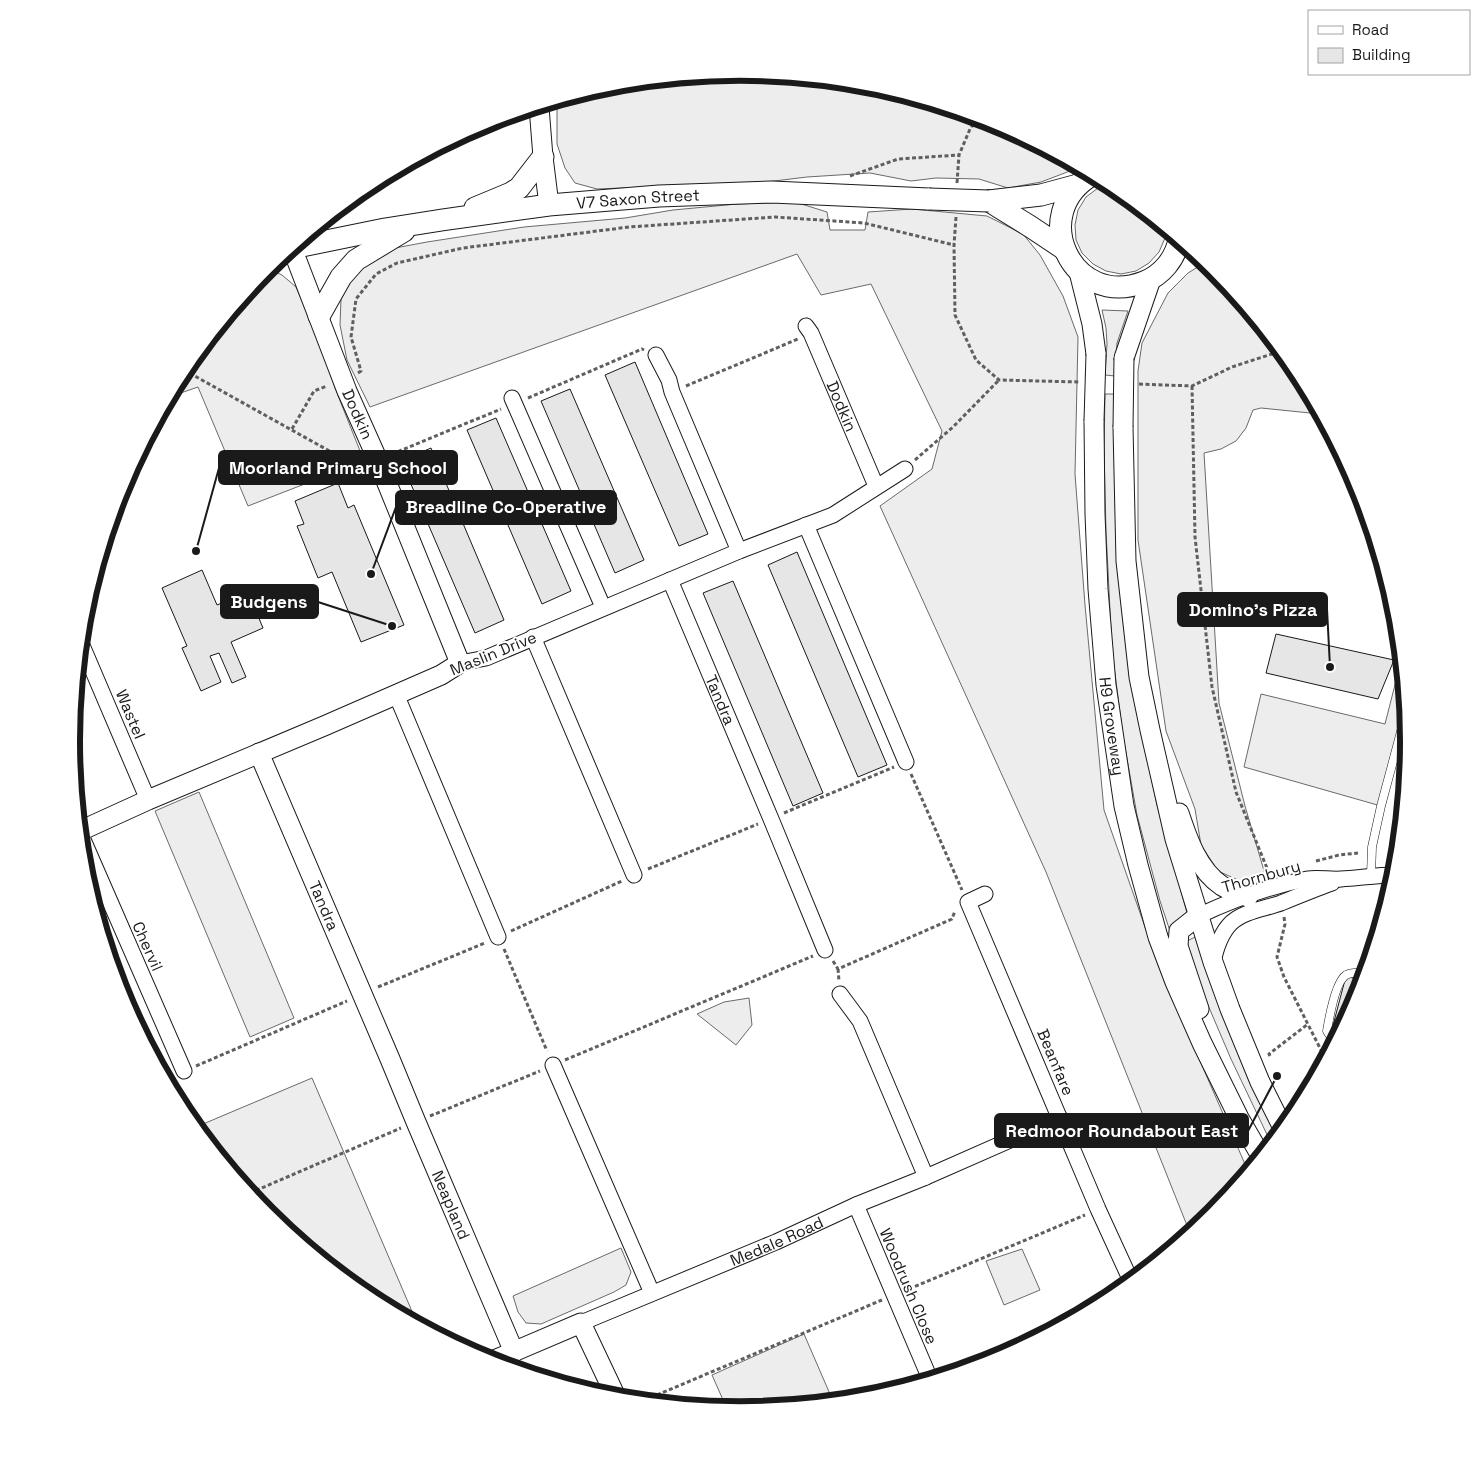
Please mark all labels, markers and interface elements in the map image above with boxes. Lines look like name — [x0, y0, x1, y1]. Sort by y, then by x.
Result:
legend — [1308, 10, 1470, 75]
text: Road — [1352, 20, 1389, 39]
text: Building — [1352, 45, 1411, 64]
street label: V7 Saxon Street — [576, 185, 700, 214]
street label: Dodkin — [822, 378, 862, 435]
street label: Dodkin — [337, 386, 378, 443]
callout: Moorland Primary School — [219, 451, 457, 484]
text: Moorland Primary School — [229, 456, 447, 479]
callout: Breadline Co-Operative — [396, 491, 616, 524]
text: Breadline Co-Operative — [406, 495, 606, 518]
callout: Budgens — [221, 585, 318, 618]
text: Budgens — [231, 590, 307, 613]
callout: Domino's Pizza — [1178, 593, 1327, 626]
text: Domino's Pizza — [1189, 598, 1318, 621]
street label: Maslin Drive — [447, 627, 540, 680]
street label: Tandra — [700, 672, 740, 728]
street label: H9 Groveway — [1094, 676, 1129, 777]
street label: Wastel — [111, 686, 150, 742]
street label: Thornbury — [1219, 855, 1303, 898]
street label: Tandra — [304, 878, 344, 934]
street label: Chervil — [127, 918, 168, 974]
street label: Beanfare — [1032, 1026, 1079, 1099]
callout: Redmoor Roundabout East — [995, 1114, 1248, 1147]
text: Redmoor Roundabout East — [1006, 1119, 1238, 1142]
street label: Neapland — [427, 1167, 475, 1243]
street label: Medale Road — [727, 1212, 827, 1271]
street label: Woodrush Close — [875, 1225, 942, 1347]

